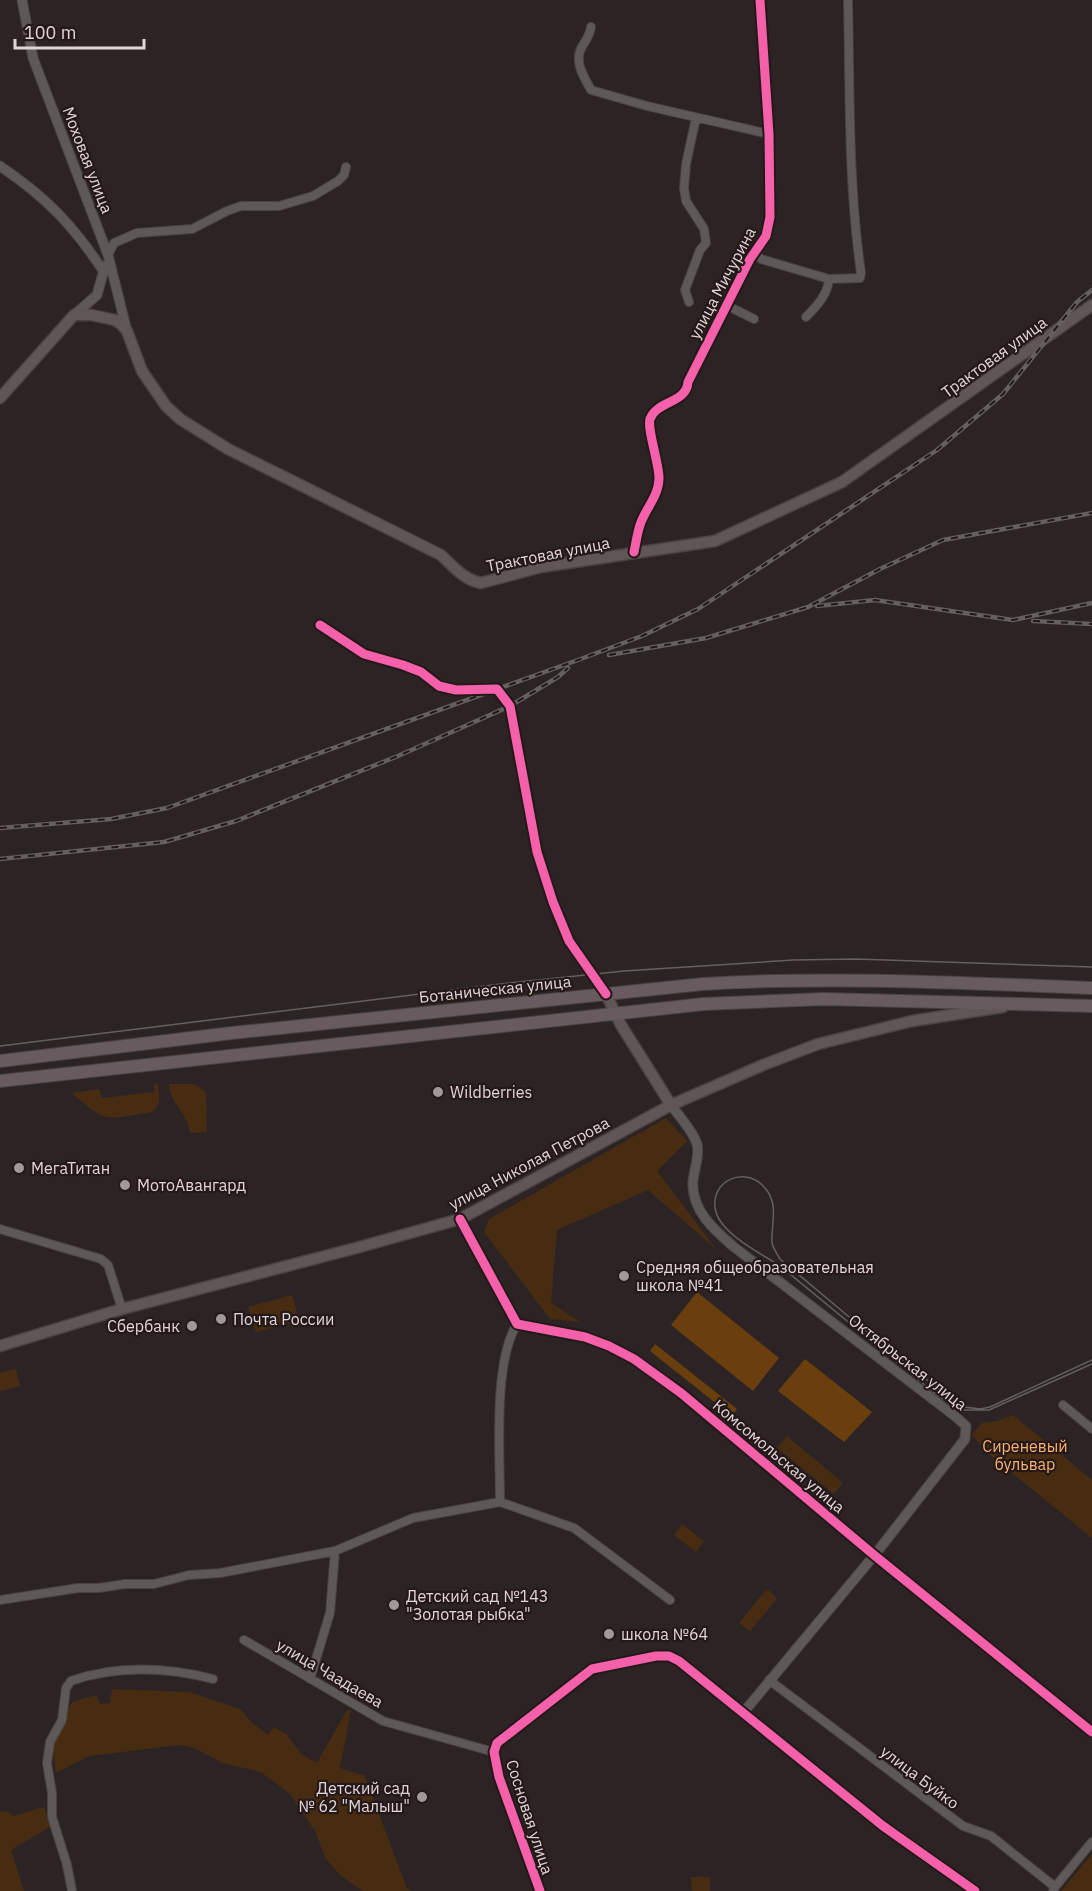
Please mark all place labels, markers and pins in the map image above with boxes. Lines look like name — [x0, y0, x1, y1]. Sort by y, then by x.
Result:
place label: Wildberries — [450, 1082, 532, 1102]
marker: Wildberries — [431, 1085, 445, 1099]
place label: МегаТитан — [31, 1158, 110, 1178]
marker: МегаТитан — [12, 1161, 26, 1175]
place label: МотоАвангард — [137, 1175, 247, 1195]
marker: МотоАвангард — [118, 1178, 132, 1192]
place label: Средняя общеобразовательная школа №41 — [636, 1257, 874, 1295]
marker: Средняя общеобразовательная школа №41 — [617, 1269, 631, 1283]
place label: Почта России — [233, 1309, 334, 1329]
marker: Почта России — [214, 1312, 228, 1326]
place label: Сбербанк — [107, 1316, 180, 1336]
marker: Сбербанк — [185, 1319, 199, 1333]
place label: Детский сад №143 "Золотая рыбка" — [406, 1586, 548, 1624]
marker: Детский сад №143 "Золотая рыбка" — [387, 1598, 401, 1612]
place label: школа №64 — [621, 1624, 708, 1644]
marker: школа №64 — [602, 1627, 616, 1641]
place label: Детский сад № 62 "Малыш" — [298, 1778, 410, 1816]
marker: Детский сад № 62 "Малыш" — [415, 1790, 429, 1804]

